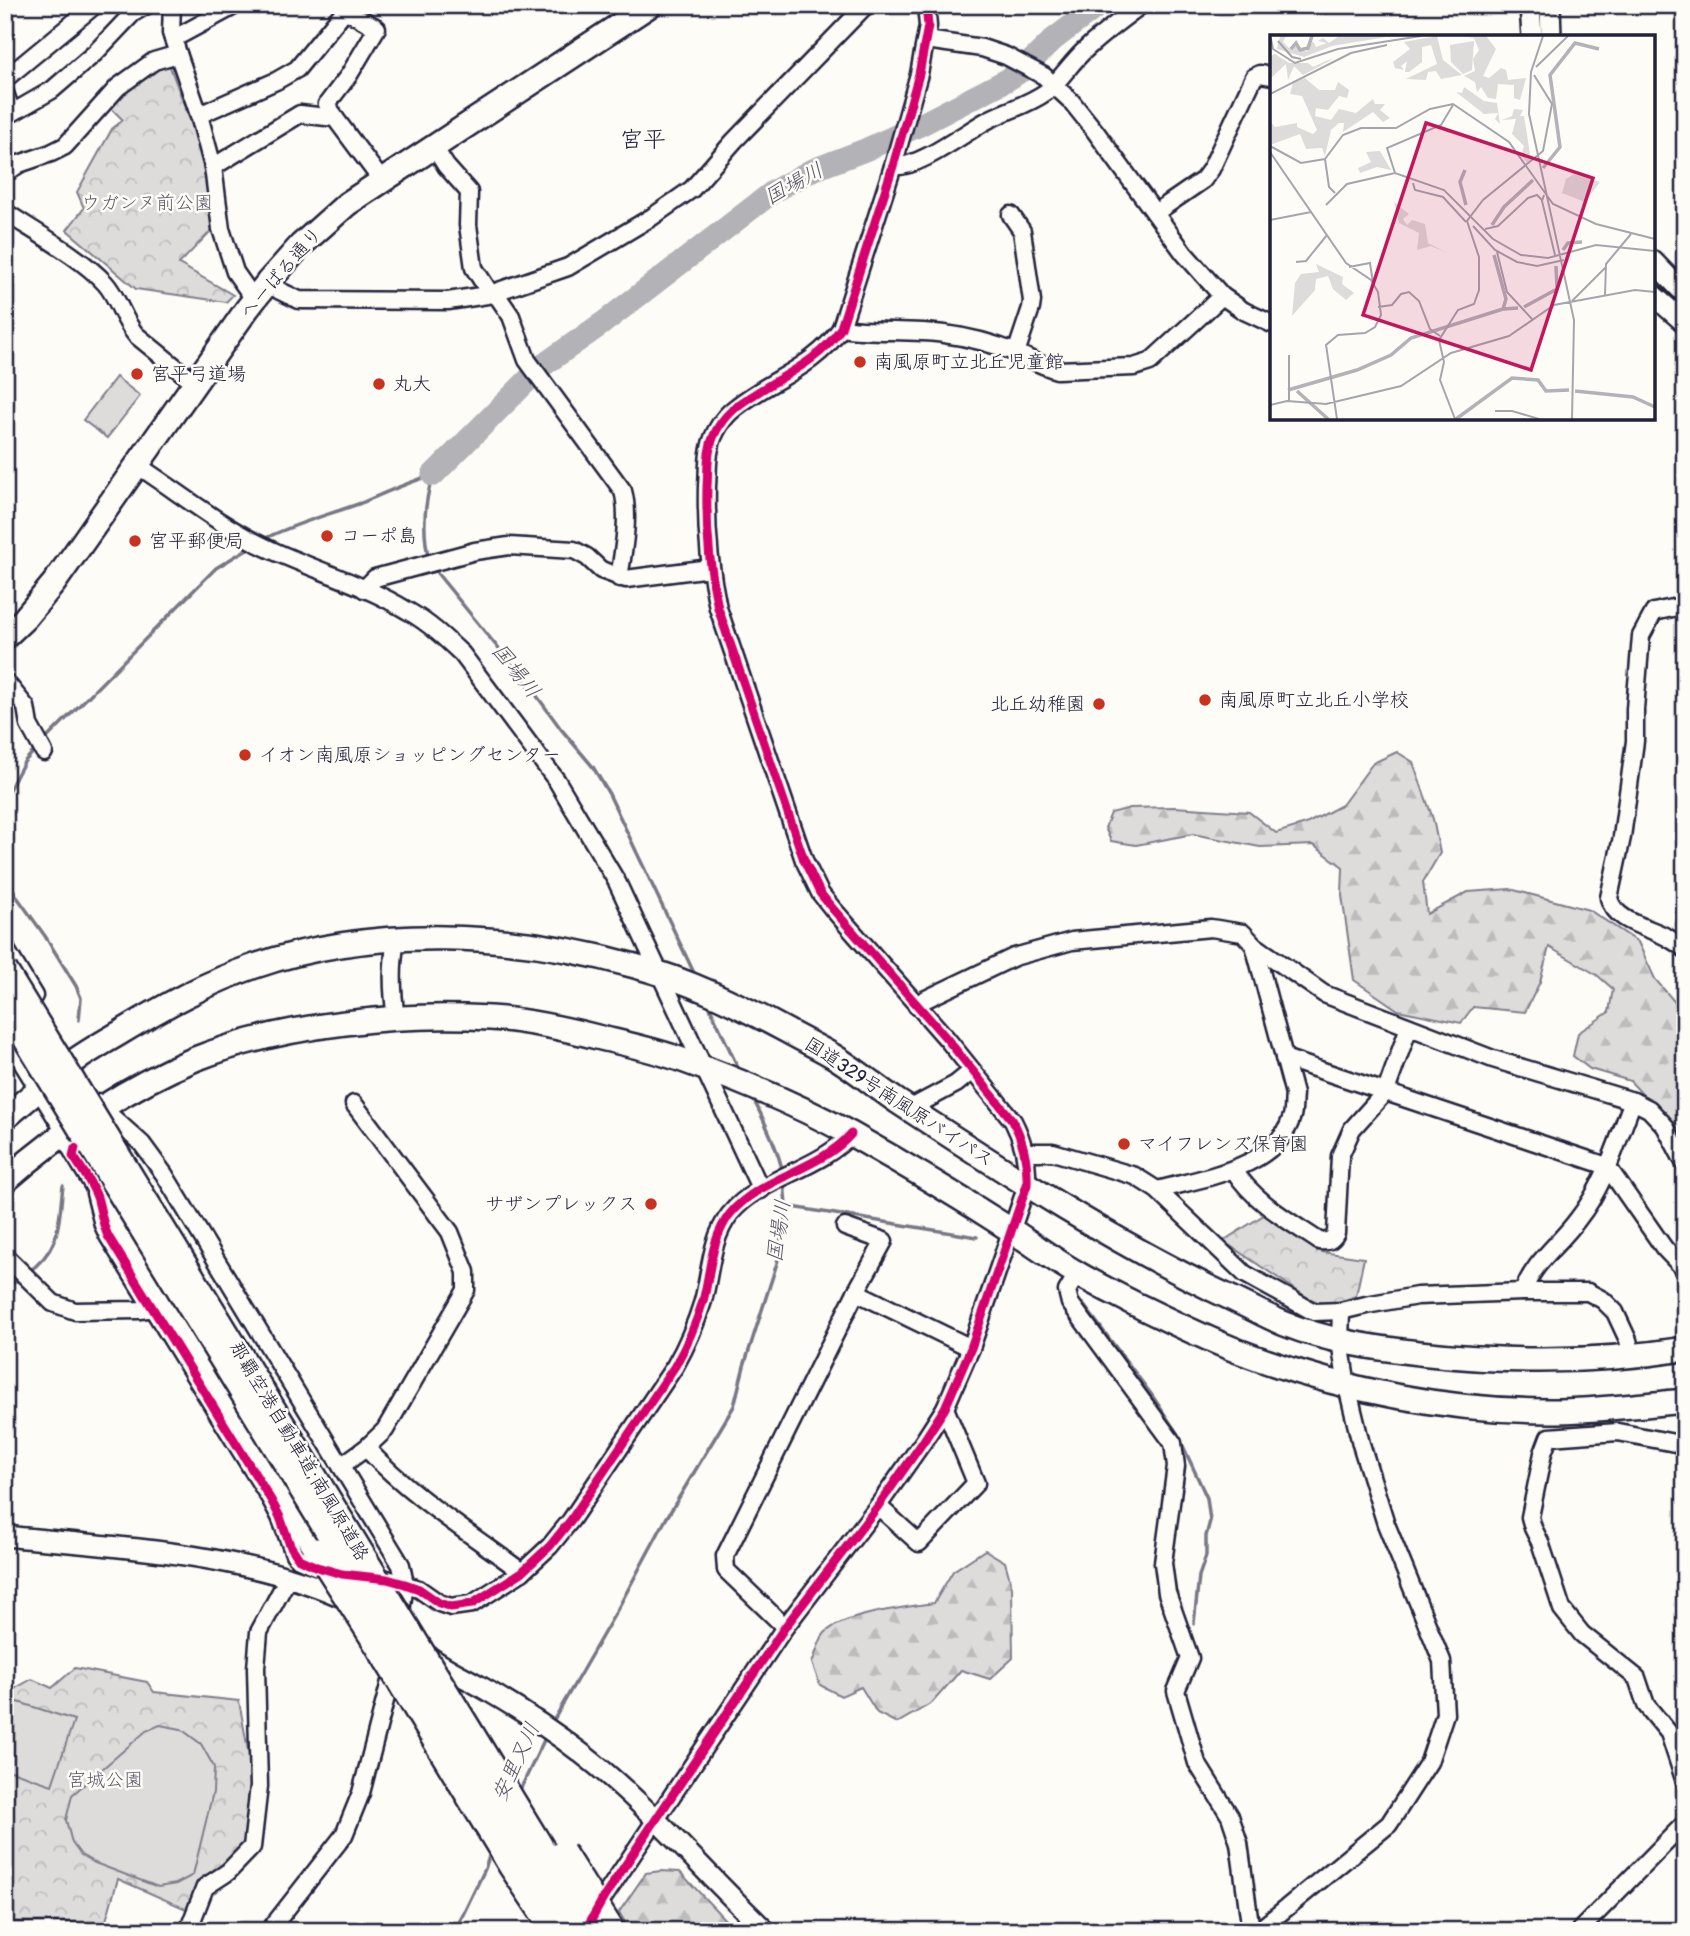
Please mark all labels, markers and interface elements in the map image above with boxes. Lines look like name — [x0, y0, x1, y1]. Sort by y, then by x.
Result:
inset map — [1270, 35, 1655, 420]
district label: 宮平 — [620, 125, 666, 154]
water label: 国場川 — [760, 157, 828, 211]
park label: ウガンヌ前公園 — [81, 191, 213, 215]
street label: へーばる通り — [235, 222, 327, 324]
place label: 南風原町立北丘児童館 — [874, 350, 1064, 374]
marker: 南風原町立北丘児童館 — [852, 354, 868, 370]
place label: 宮平弓道場 — [151, 362, 246, 386]
marker: 宮平弓道場 — [129, 366, 145, 382]
place label: 丸大 — [393, 372, 431, 396]
marker: 丸大 — [371, 376, 387, 392]
place label: コーポ島 — [341, 524, 417, 548]
marker: コーポ島 — [319, 528, 335, 544]
place label: 宮平郵便局 — [149, 529, 244, 553]
marker: 宮平郵便局 — [127, 533, 143, 549]
water label: 国場川 — [486, 638, 546, 704]
place label: 南風原町立北丘小学校 — [1219, 688, 1409, 712]
place label: 北丘幼稚園 — [990, 692, 1085, 716]
marker: 南風原町立北丘小学校 — [1197, 692, 1213, 708]
marker: 北丘幼稚園 — [1091, 696, 1107, 712]
place label: イオン南風原ショッピングセンター — [259, 743, 561, 767]
marker: イオン南風原ショッピングセンター — [237, 747, 253, 763]
street label: 国道329号南風原バイパス — [800, 1032, 998, 1172]
place label: マイフレンズ保育園 — [1138, 1132, 1308, 1156]
marker: マイフレンズ保育園 — [1116, 1136, 1132, 1152]
place label: サザンプレックス — [485, 1192, 637, 1216]
marker: サザンプレックス — [643, 1196, 659, 1212]
water label: 国場川 — [761, 1198, 797, 1264]
street label: 那覇空港自動車道;南風原道路 — [224, 1337, 374, 1565]
water label: 安里又川 — [486, 1718, 546, 1806]
park label: 宮城公園 — [67, 1768, 143, 1792]

